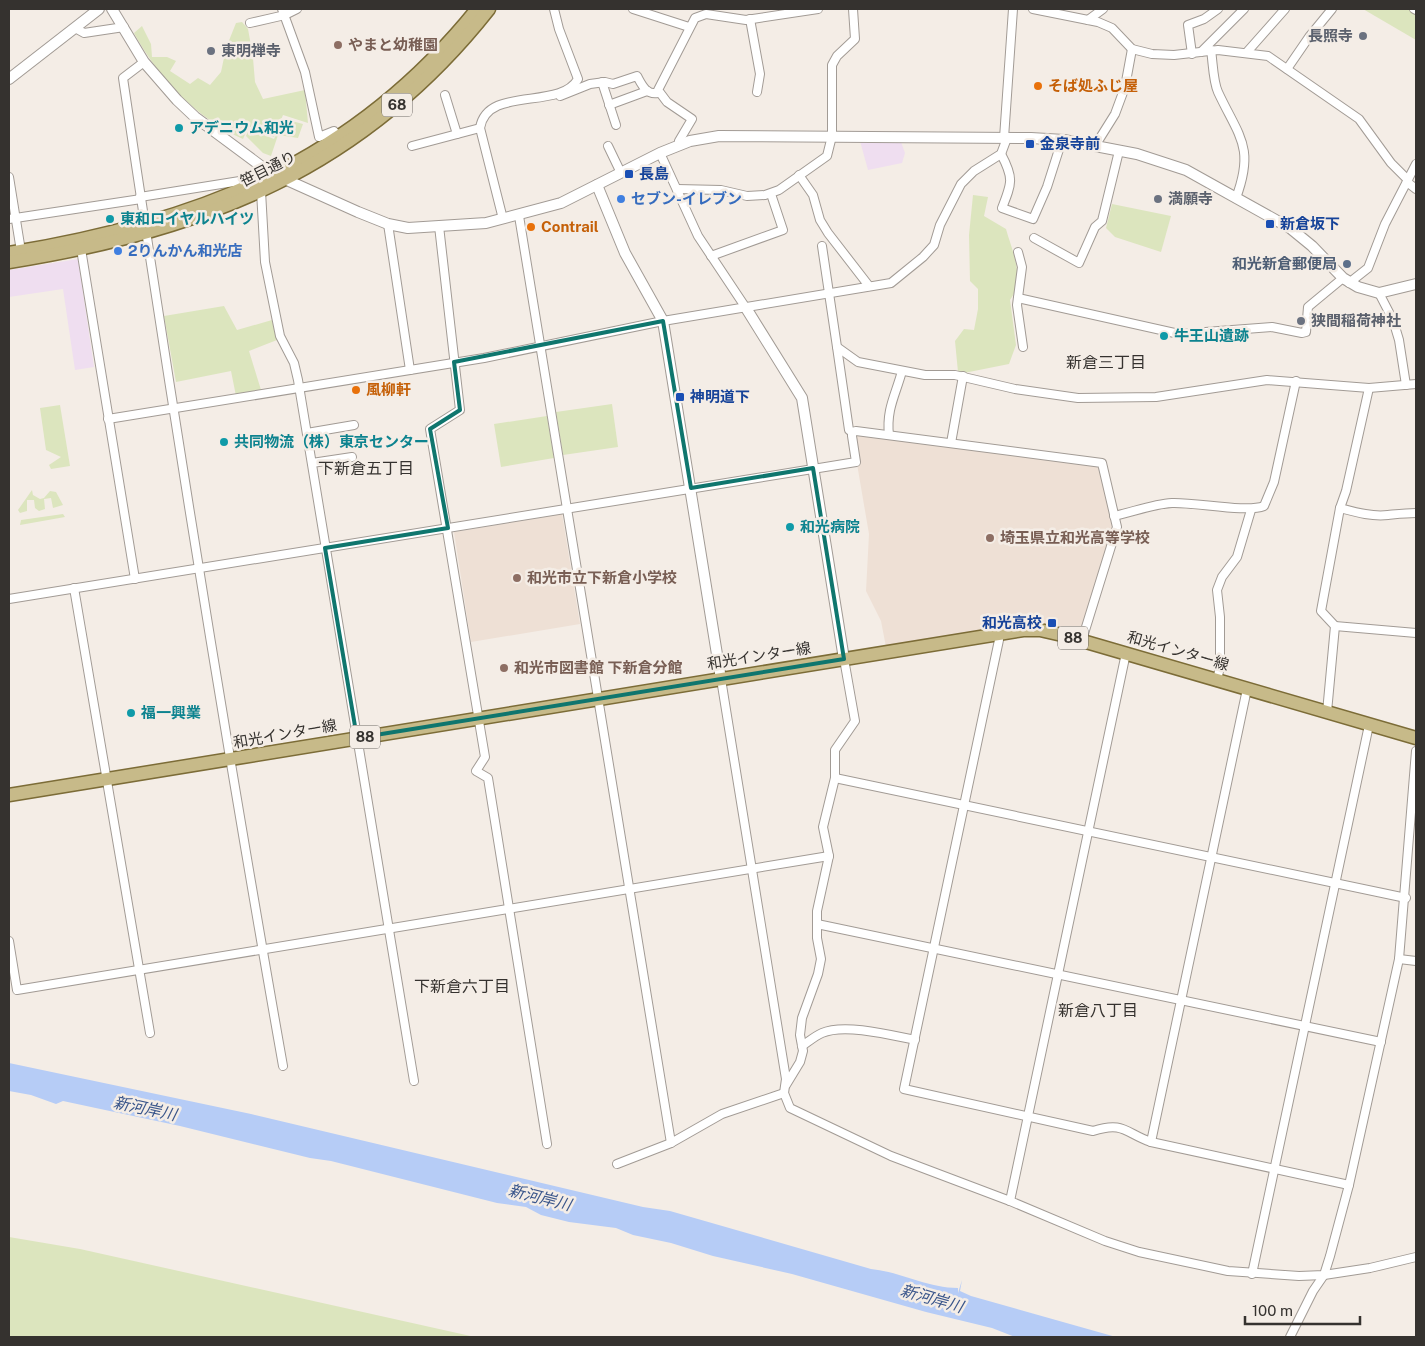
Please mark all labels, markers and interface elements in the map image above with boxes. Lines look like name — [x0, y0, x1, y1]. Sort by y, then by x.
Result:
place label: 長照寺 — [1308, 27, 1353, 44]
marker: 長照寺 — [1357, 30, 1369, 42]
place label: やまと幼稚園 — [348, 36, 438, 53]
marker: やまと幼稚園 — [332, 39, 344, 51]
place label: 東明禅寺 — [221, 42, 281, 59]
marker: 東明禅寺 — [205, 45, 217, 57]
place label: そば処ふじ屋 — [1048, 77, 1138, 94]
marker: そば処ふじ屋 — [1032, 80, 1044, 92]
road number: 68 — [382, 94, 412, 116]
place label: アデニウム和光 — [189, 119, 294, 136]
marker: アデニウム和光 — [173, 122, 185, 134]
place label: 金泉寺前 — [1040, 135, 1100, 152]
marker: 金泉寺前 — [1024, 138, 1036, 150]
street label: 笹目通り — [237, 147, 298, 190]
place label: 長島 — [639, 165, 669, 182]
marker: 長島 — [623, 168, 635, 180]
place label: セブン-イレブン — [631, 190, 742, 207]
place label: 満願寺 — [1168, 190, 1213, 207]
marker: セブン-イレブン — [615, 193, 627, 205]
marker: 満願寺 — [1152, 193, 1164, 205]
place label: 東和ロイヤルハイツ — [120, 210, 254, 227]
marker: 東和ロイヤルハイツ — [104, 213, 116, 225]
place label: 新倉坂下 — [1280, 215, 1340, 232]
place label: Contrail — [541, 218, 599, 235]
marker: 新倉坂下 — [1264, 218, 1276, 230]
marker: Contrail — [525, 221, 537, 233]
place label: 2りんかん和光店 — [128, 242, 243, 259]
marker: 2りんかん和光店 — [112, 245, 124, 257]
place label: 和光新倉郵便局 — [1232, 255, 1337, 272]
marker: 和光新倉郵便局 — [1341, 258, 1353, 270]
place label: 狭間稲荷神社 — [1311, 312, 1401, 329]
marker: 狭間稲荷神社 — [1295, 315, 1307, 327]
place label: 牛王山遺跡 — [1174, 327, 1249, 344]
marker: 牛王山遺跡 — [1158, 330, 1170, 342]
district label: 新倉三丁目 — [1066, 353, 1146, 372]
place label: 風柳軒 — [366, 381, 411, 398]
marker: 風柳軒 — [350, 384, 362, 396]
place label: 神明道下 — [689, 388, 750, 405]
marker: 神明道下 — [674, 391, 686, 403]
place label: 共同物流（株）東京センター — [234, 433, 429, 450]
marker: 共同物流（株）東京センター — [218, 436, 230, 448]
district label: 下新倉五丁目 — [318, 459, 414, 478]
place label: 和光病院 — [800, 518, 860, 535]
marker: 和光病院 — [784, 521, 796, 533]
place label: 埼玉県立和光高等学校 — [1000, 529, 1150, 546]
marker: 埼玉県立和光高等学校 — [984, 532, 996, 544]
place label: 和光市立下新倉小学校 — [527, 569, 677, 586]
marker: 和光市立下新倉小学校 — [511, 572, 523, 584]
place label: 和光高校 — [982, 614, 1042, 631]
marker: 和光高校 — [1046, 617, 1058, 629]
road number: 88 — [1058, 626, 1088, 650]
street label: 和光インター線 — [1125, 628, 1231, 673]
street label: 和光インター線 — [706, 639, 812, 672]
place label: 和光市図書館 下新倉分館 — [514, 659, 682, 676]
marker: 和光市図書館 下新倉分館 — [498, 662, 510, 674]
place label: 福一興業 — [140, 704, 201, 721]
marker: 福一興業 — [125, 707, 137, 719]
street label: 和光インター線 — [232, 716, 338, 751]
road number: 88 — [350, 726, 380, 749]
district label: 下新倉六丁目 — [414, 977, 510, 996]
district label: 新倉八丁目 — [1058, 1001, 1138, 1020]
water label: 新河岸川 — [112, 1093, 180, 1125]
water label: 新河岸川 — [507, 1181, 575, 1215]
water label: 新河岸川 — [898, 1281, 967, 1317]
scale bar — [1245, 1294, 1360, 1326]
text: 100 m — [1252, 1302, 1293, 1319]

